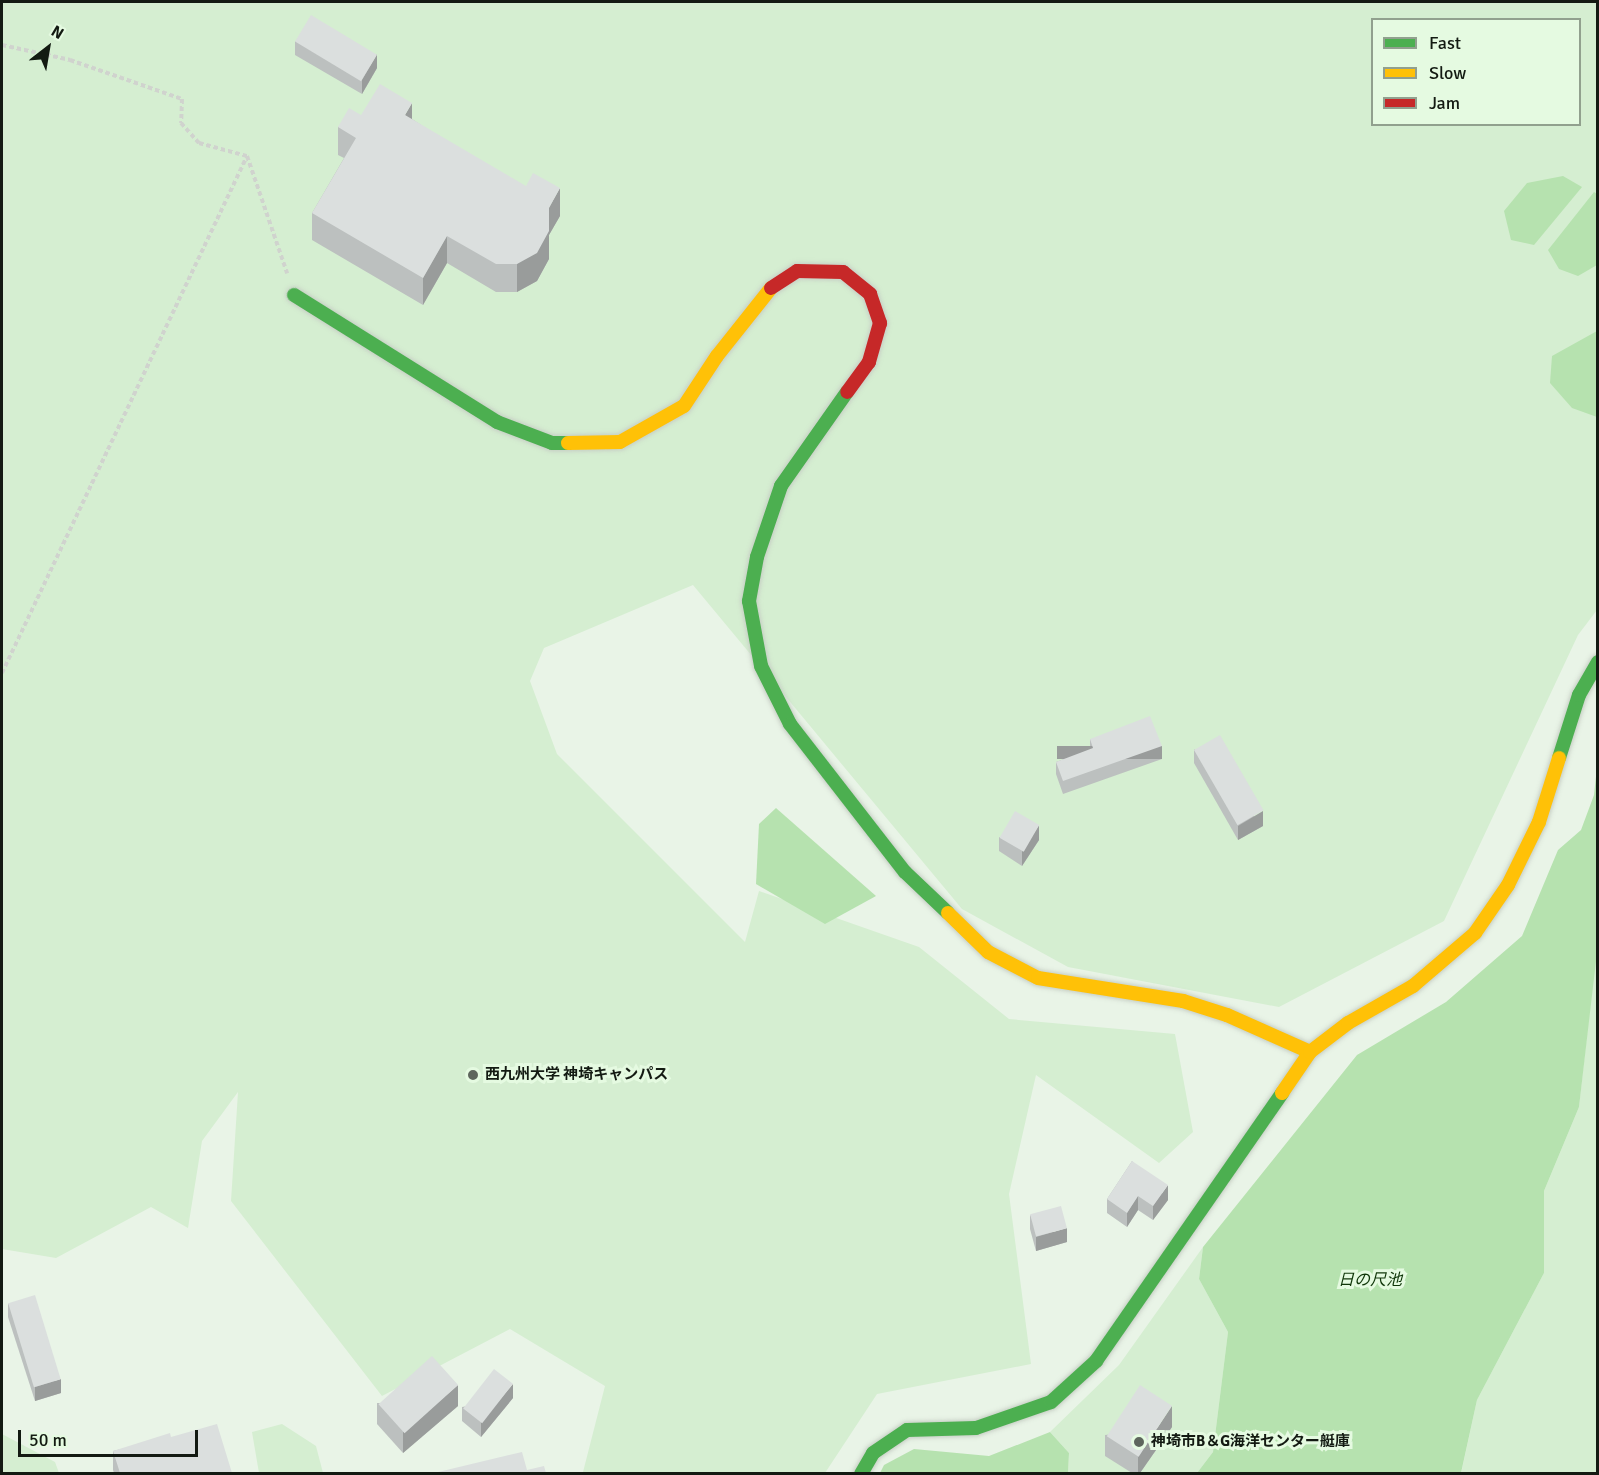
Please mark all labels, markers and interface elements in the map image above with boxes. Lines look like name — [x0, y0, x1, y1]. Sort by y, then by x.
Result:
north arrow — [18, 18, 78, 78]
legend — [1371, 18, 1581, 126]
text: N — [47, 21, 67, 44]
text: Fast — [1429, 32, 1461, 54]
text: Slow — [1429, 62, 1466, 84]
text: Jam — [1429, 92, 1460, 114]
place label: 西九州大学 神埼キャンパス — [485, 1066, 668, 1084]
marker: 西九州大学 神埼キャンパス — [466, 1068, 480, 1082]
water label: 日の尺池 — [1338, 1270, 1402, 1290]
scale bar — [21, 1418, 201, 1456]
text: 50 m — [29, 1429, 67, 1451]
place label: 神埼市B＆G海洋センター艇庫 — [1151, 1433, 1350, 1451]
marker: 神埼市B＆G海洋センター艇庫 — [1132, 1435, 1146, 1449]

